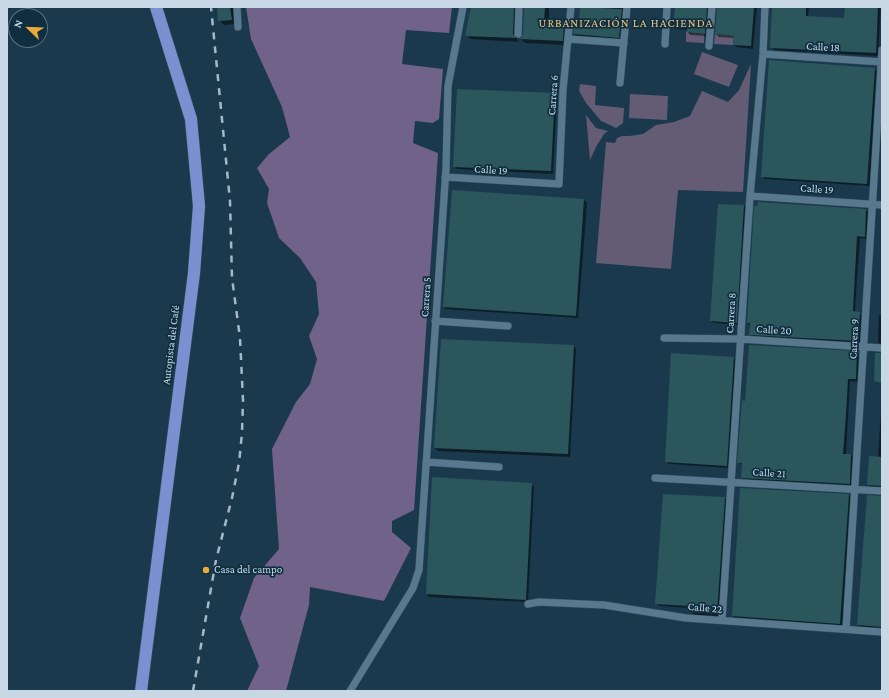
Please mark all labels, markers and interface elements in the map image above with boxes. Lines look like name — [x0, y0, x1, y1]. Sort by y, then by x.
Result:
north arrow — [8, 8, 48, 48]
district label: URBANIZACIÓN LA HACIENDA — [539, 16, 713, 30]
text: N — [11, 18, 25, 29]
street label: Calle 18 — [806, 40, 840, 54]
street label: Carrera 6 — [545, 74, 561, 116]
street label: Calle 19 — [474, 162, 508, 178]
street label: Calle 19 — [800, 181, 834, 197]
street label: Carrera 5 — [418, 277, 434, 317]
street label: Carrera 8 — [723, 292, 739, 334]
street label: Autopista del Café — [160, 305, 182, 385]
street label: Carrera 9 — [846, 318, 862, 360]
street label: Calle 20 — [756, 322, 792, 338]
street label: Calle 21 — [752, 465, 786, 481]
place label: Casa del campo — [214, 563, 282, 577]
marker: Casa del campo — [201, 565, 211, 575]
street label: Calle 22 — [687, 600, 723, 616]

